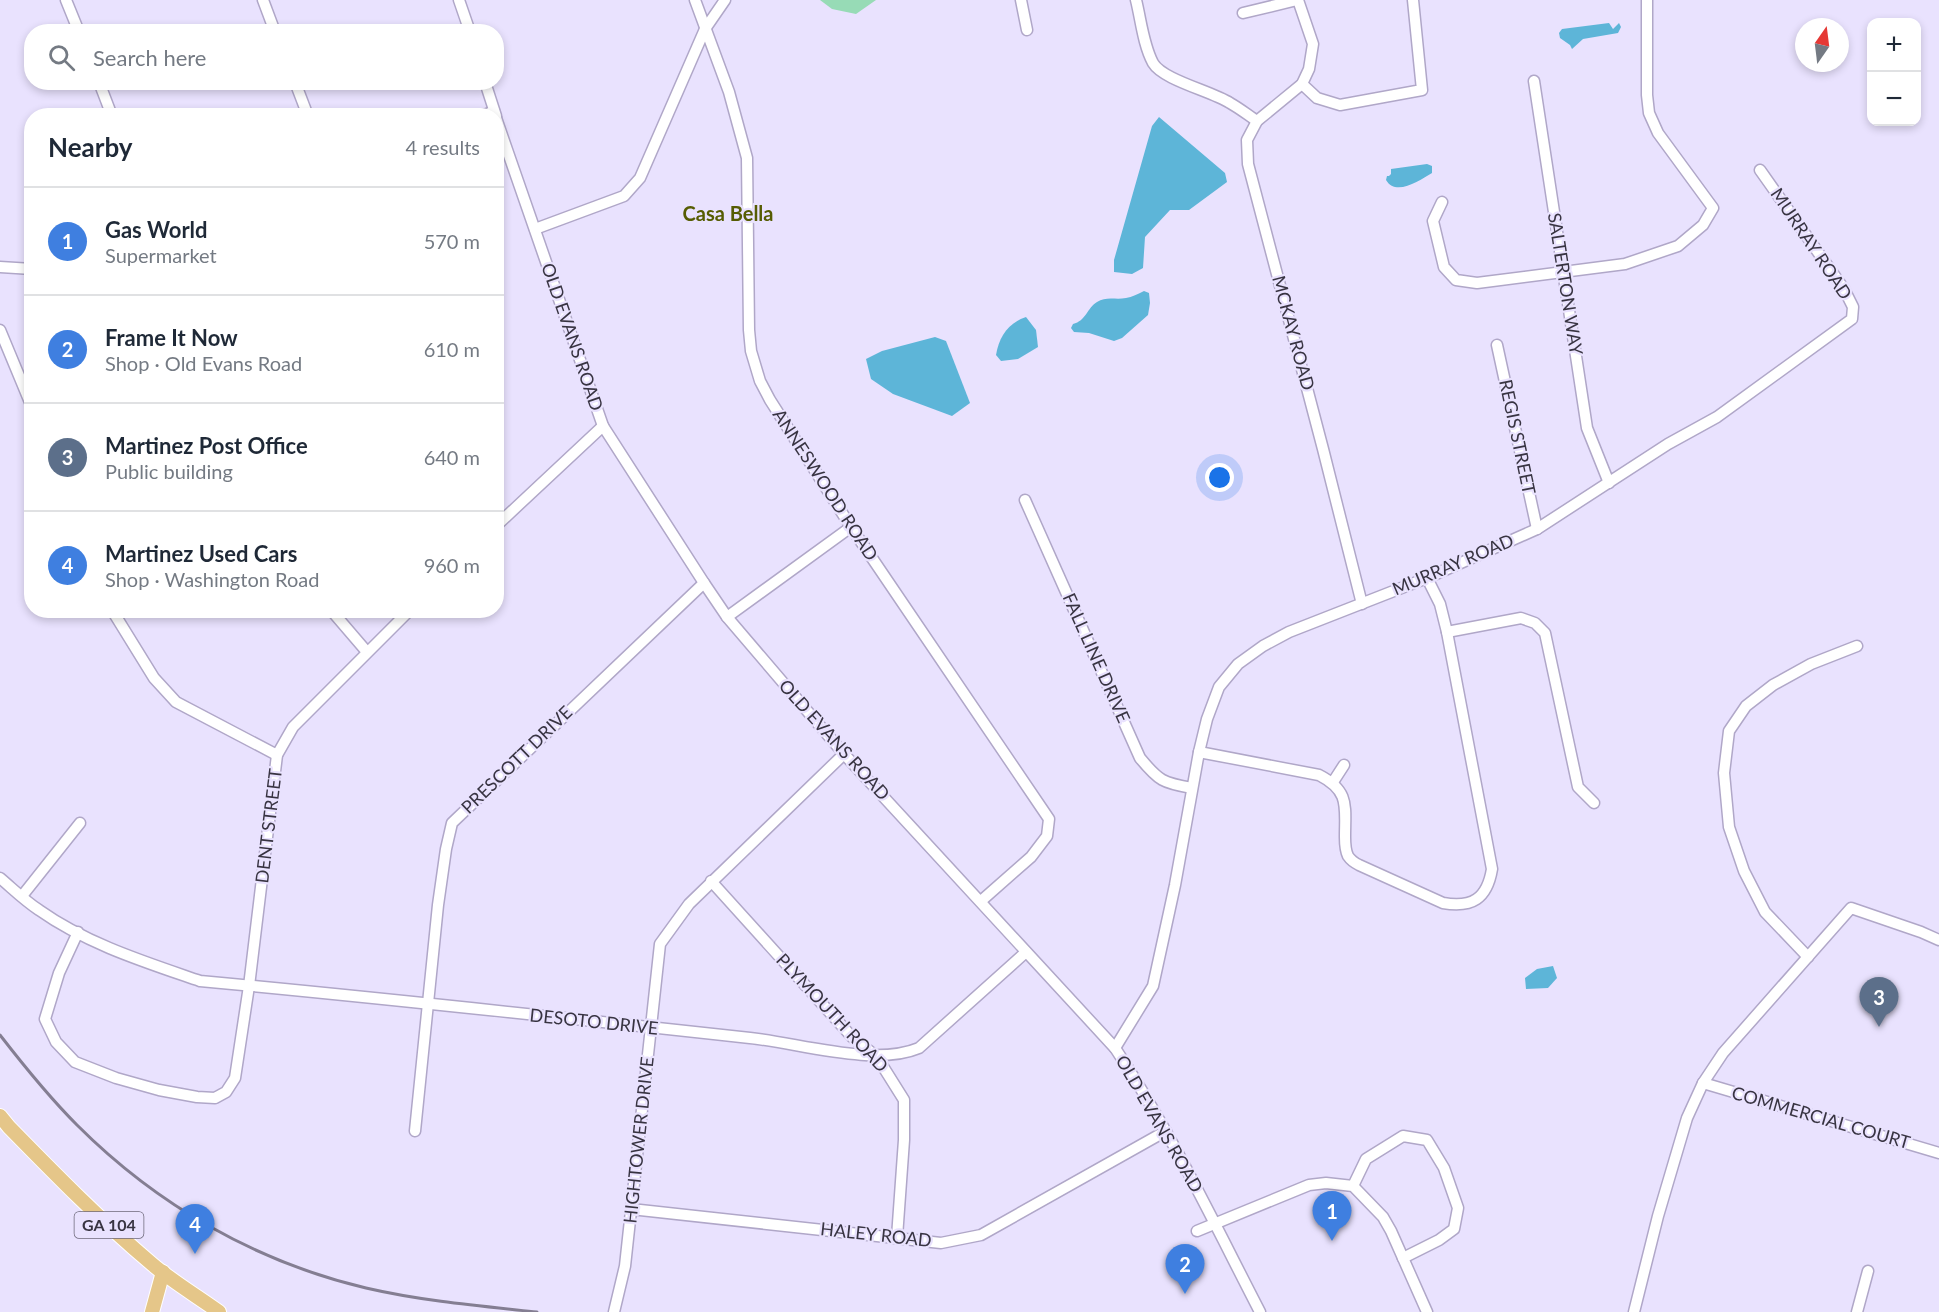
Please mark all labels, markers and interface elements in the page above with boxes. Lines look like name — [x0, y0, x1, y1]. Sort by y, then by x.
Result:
north arrow — [1795, 18, 1849, 72]
map controls — [1867, 18, 1921, 126]
button: + — [1867, 18, 1921, 72]
search box — [24, 24, 504, 90]
icon: search — [45, 41, 78, 74]
text: Search here — [93, 44, 206, 71]
button: − — [1867, 72, 1921, 126]
text: Nearby — [48, 131, 133, 163]
text: 4 results — [405, 135, 480, 159]
street label: MURRAY ROAD — [1766, 184, 1857, 303]
district label: Casa Bella — [683, 201, 773, 225]
street label: SALTERTON WAY — [1544, 211, 1588, 357]
text: Gas World — [105, 216, 208, 243]
text: 1 — [62, 229, 73, 253]
text: 570 m — [424, 229, 480, 253]
text: Supermarket — [105, 243, 217, 267]
street label: OLD EVANS ROAD — [537, 260, 609, 414]
street label: MCKAY ROAD — [1268, 273, 1320, 392]
text: Frame It Now — [105, 324, 238, 351]
text: 2 — [62, 337, 73, 361]
text: 610 m — [424, 337, 480, 361]
text: Shop · Old Evans Road — [105, 351, 302, 375]
street label: REGIS STREET — [1495, 377, 1541, 497]
street label: ANNESWOOD ROAD — [769, 404, 883, 564]
text: Martinez Post Office — [105, 432, 308, 459]
text: 3 — [62, 445, 73, 469]
text: 640 m — [424, 445, 480, 469]
text: Public building — [105, 459, 233, 483]
your location — [1205, 463, 1234, 492]
street label: MURRAY ROAD — [1389, 529, 1517, 600]
text: Martinez Used Cars — [105, 540, 297, 567]
text: 4 — [62, 553, 73, 577]
text: 960 m — [424, 553, 480, 577]
text: Shop · Washington Road — [105, 567, 319, 591]
street label: FALL LINE DRIVE — [1058, 589, 1135, 726]
street label: OLD EVANS ROAD — [775, 674, 895, 804]
street label: PRESCOTT DRIVE — [456, 701, 576, 818]
street label: DENT STREET — [250, 767, 286, 885]
street label: PLYMOUTH ROAD — [772, 948, 893, 1076]
pin: 3 — [1860, 978, 1898, 1027]
street label: DESOTO DRIVE — [529, 1003, 660, 1039]
street label: OLD EVANS ROAD — [1112, 1051, 1208, 1196]
street label: HIGHTOWER DRIVE — [618, 1055, 658, 1224]
street label: COMMERCIAL COURT — [1730, 1081, 1913, 1153]
pin: 1 — [1312, 1192, 1352, 1241]
pin: 4 — [176, 1204, 214, 1254]
road number: GA 104 — [74, 1212, 144, 1238]
street label: HALEY ROAD — [819, 1217, 933, 1251]
pin: 2 — [1166, 1244, 1204, 1294]

